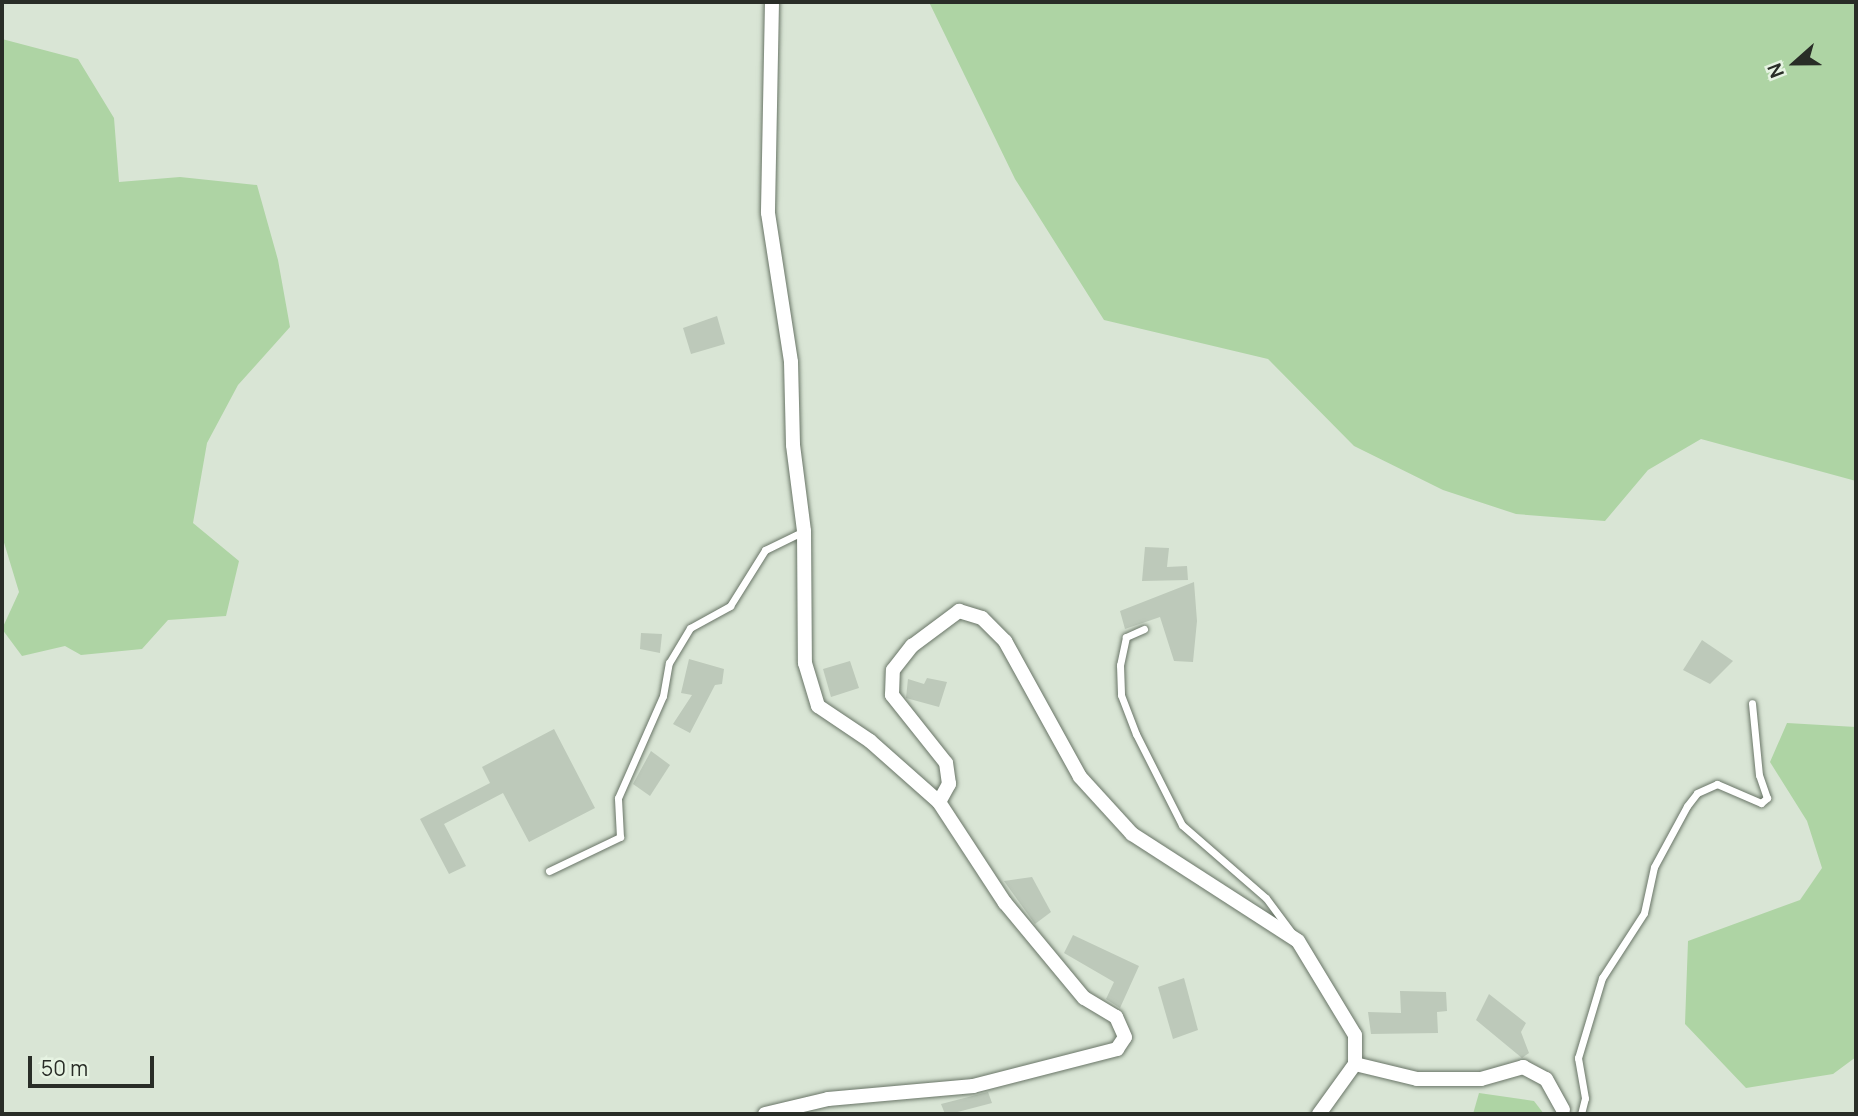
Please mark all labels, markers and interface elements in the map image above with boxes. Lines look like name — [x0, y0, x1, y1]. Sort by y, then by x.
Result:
north arrow — [1760, 28, 1830, 98]
text: N — [1761, 59, 1790, 82]
scale bar — [32, 1042, 158, 1086]
text: 50 m — [41, 1054, 88, 1082]

